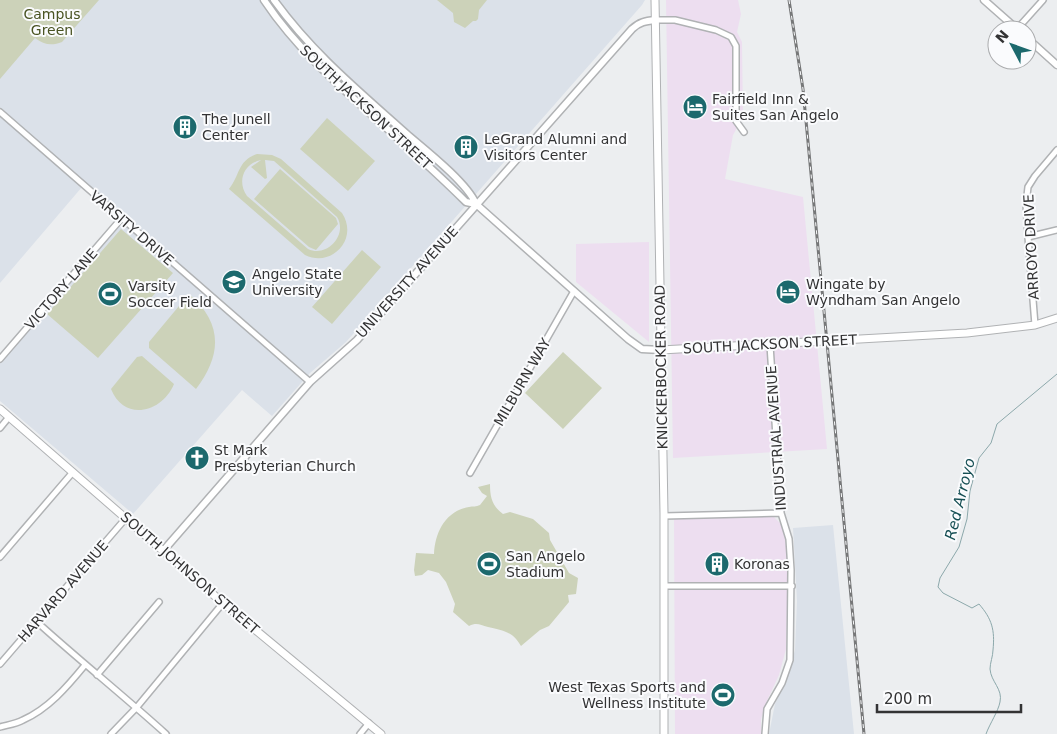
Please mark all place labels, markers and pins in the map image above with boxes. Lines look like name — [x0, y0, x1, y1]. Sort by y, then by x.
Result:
place label: Fairfield Inn & Suites San Angelo — [712, 91, 839, 123]
hotel icon: Fairfield Inn & Suites San Angelo — [682, 94, 708, 120]
place label: The Junell Center — [201, 111, 271, 143]
building icon: The Junell Center — [172, 114, 198, 140]
place label: LeGrand Alumni and Visitors Center — [484, 131, 627, 163]
building icon: LeGrand Alumni and Visitors Center — [453, 134, 479, 160]
place label: Angelo State University — [252, 266, 342, 298]
school or university icon: Angelo State University — [221, 269, 247, 295]
place label: Wingate by Wyndham San Angelo — [806, 276, 960, 308]
place label: Varsity Soccer Field — [128, 278, 212, 310]
hotel icon: Wingate by Wyndham San Angelo — [775, 279, 801, 305]
sports icon: Varsity Soccer Field — [97, 281, 123, 307]
place label: St Mark Presbyterian Church — [214, 442, 356, 474]
church icon: St Mark Presbyterian Church — [184, 445, 210, 471]
place label: San Angelo Stadium — [506, 548, 585, 580]
sports icon: San Angelo Stadium — [476, 551, 502, 577]
building icon: Koronas — [704, 551, 730, 577]
place label: Koronas — [734, 556, 790, 572]
place label: West Texas Sports and Wellness Institute — [548, 679, 706, 711]
sports icon: West Texas Sports and Wellness Institute — [710, 682, 736, 708]

